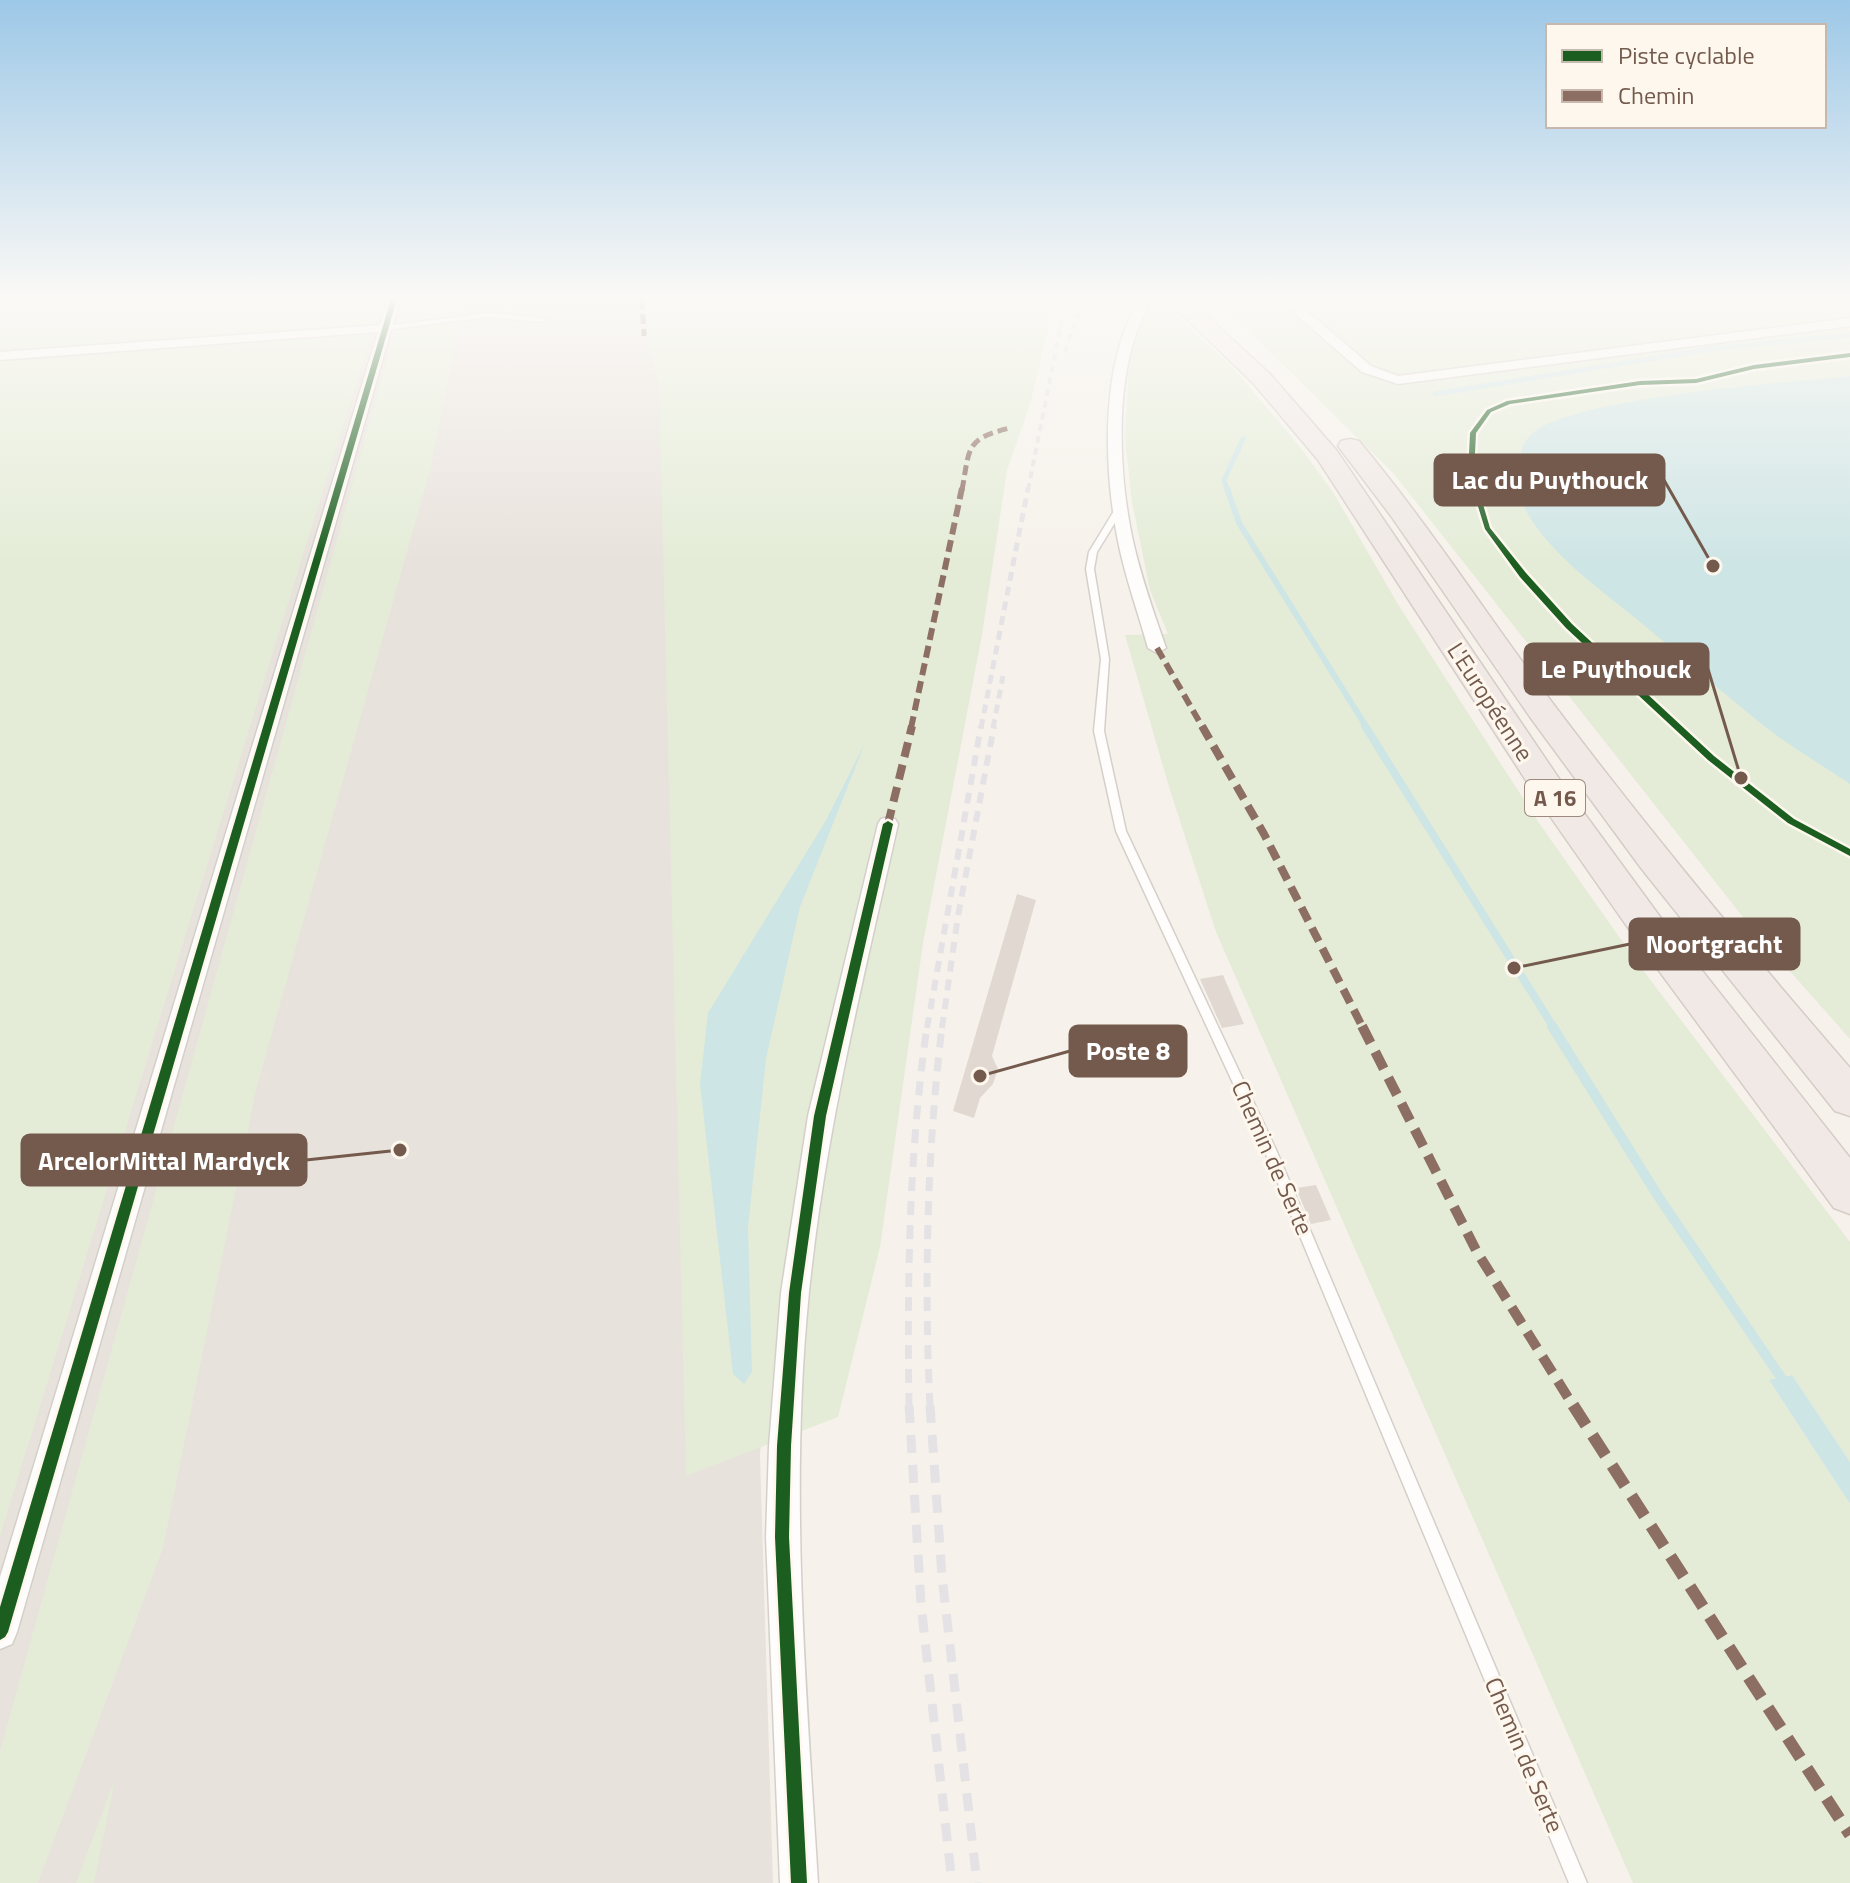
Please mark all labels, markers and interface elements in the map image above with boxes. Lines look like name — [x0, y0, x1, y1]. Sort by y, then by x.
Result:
legend — [1546, 24, 1826, 128]
text: Piste cyclable — [1618, 37, 1755, 73]
text: Chemin — [1618, 77, 1694, 113]
callout: Lac du Puythouck — [1435, 455, 1664, 505]
text: Lac du Puythouck — [1452, 460, 1649, 499]
street label: L'Européenne — [1439, 635, 1543, 768]
callout: Le Puythouck — [1525, 644, 1708, 694]
text: Le Puythouck — [1541, 649, 1692, 688]
road number: A 16 — [1525, 780, 1585, 816]
callout: Noortgracht — [1630, 919, 1799, 969]
text: Noortgracht — [1646, 924, 1782, 963]
callout: Poste 8 — [1070, 1026, 1186, 1076]
text: Poste 8 — [1086, 1031, 1170, 1070]
street label: Chemin de Serte — [1223, 1075, 1323, 1241]
callout: ArcelorMittal Mardyck — [22, 1135, 306, 1185]
text: ArcelorMittal Mardyck — [38, 1141, 291, 1180]
street label: Chemin de Serte — [1476, 1671, 1574, 1838]

